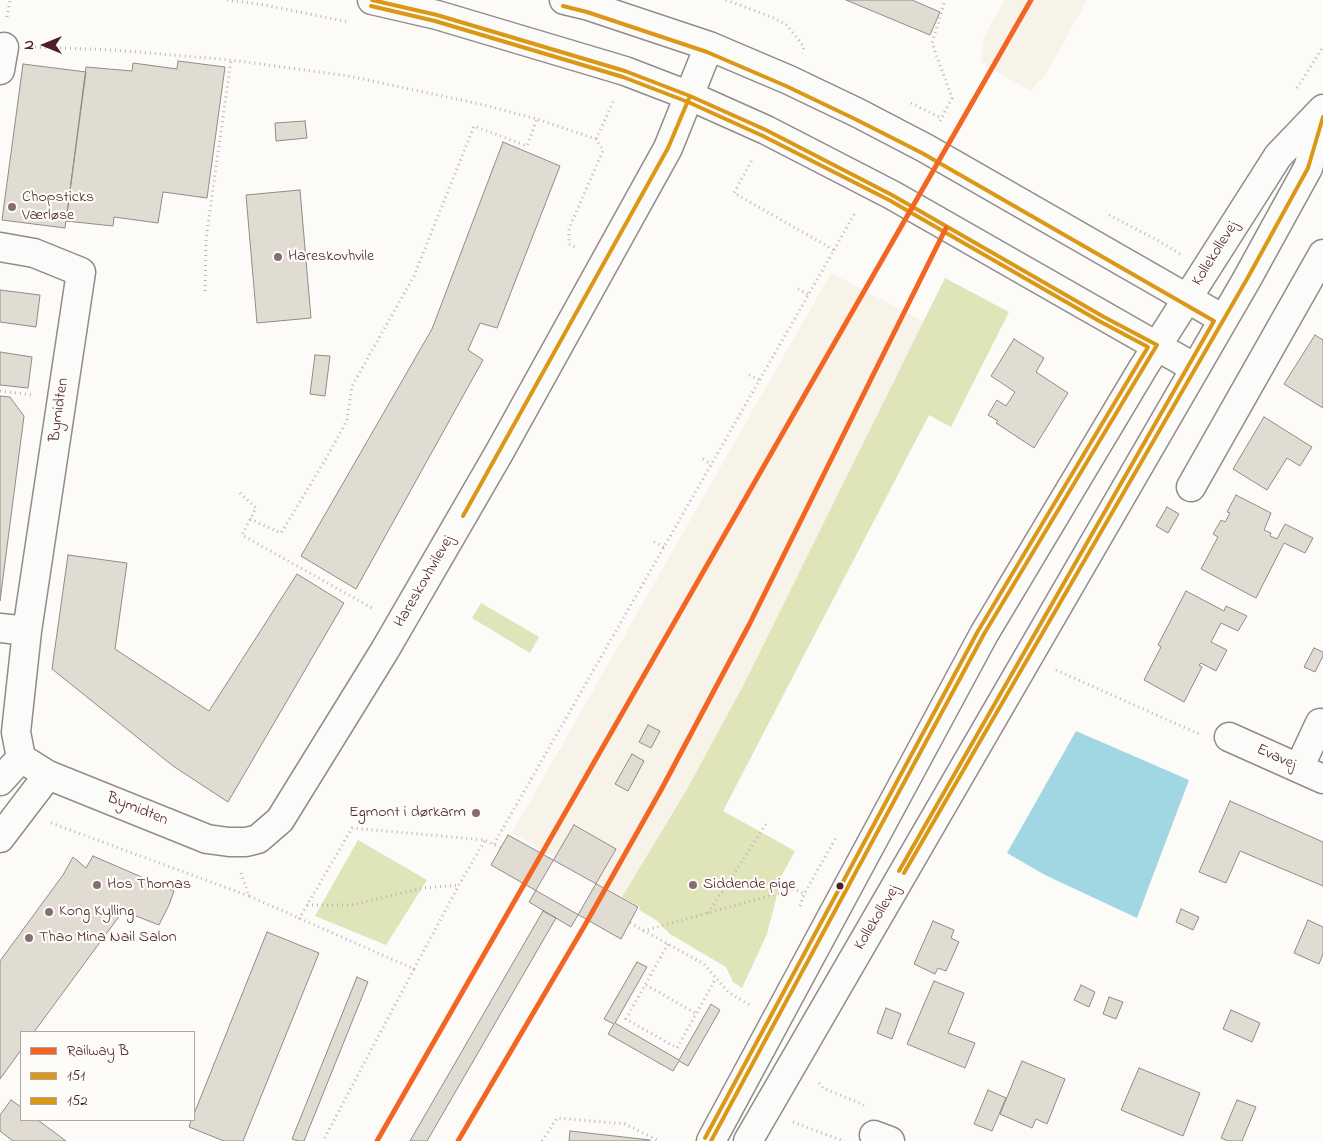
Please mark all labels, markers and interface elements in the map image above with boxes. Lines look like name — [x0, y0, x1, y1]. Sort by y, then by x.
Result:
north arrow — [20, 20, 70, 70]
text: N — [19, 40, 40, 50]
place label: Chopsticks Værløse — [22, 188, 94, 226]
marker: Chopsticks Værløse — [6, 201, 18, 213]
street label: Kollekollevej — [1189, 218, 1243, 290]
place label: Hareskovhvile — [288, 247, 374, 267]
marker: Hareskovhvile — [272, 251, 284, 263]
street label: Bymidten — [46, 377, 74, 443]
street label: Hareskovhvilevej — [391, 532, 459, 632]
street label: Evavej — [1253, 741, 1299, 775]
street label: Bymidten — [104, 789, 170, 831]
place label: Egmont i dørkarm — [349, 803, 466, 823]
marker: Egmont i dørkarm — [470, 807, 482, 819]
place label: Hos Thomas — [107, 875, 191, 895]
place label: Siddende pige — [703, 875, 795, 895]
marker: Hos Thomas — [91, 879, 103, 891]
marker: Siddende pige — [687, 879, 699, 891]
unlabelled marker — [835, 881, 845, 891]
street label: Kollekollevej — [851, 882, 905, 954]
place label: Kong Kylling — [59, 902, 134, 922]
marker: Kong Kylling — [43, 906, 55, 918]
place label: Thao Mina Nail Salon — [39, 928, 177, 948]
marker: Thao Mina Nail Salon — [23, 932, 35, 944]
legend — [20, 1031, 195, 1121]
text: Railway B — [67, 1040, 129, 1062]
text: 151 — [67, 1065, 85, 1087]
text: 152 — [67, 1090, 88, 1112]

